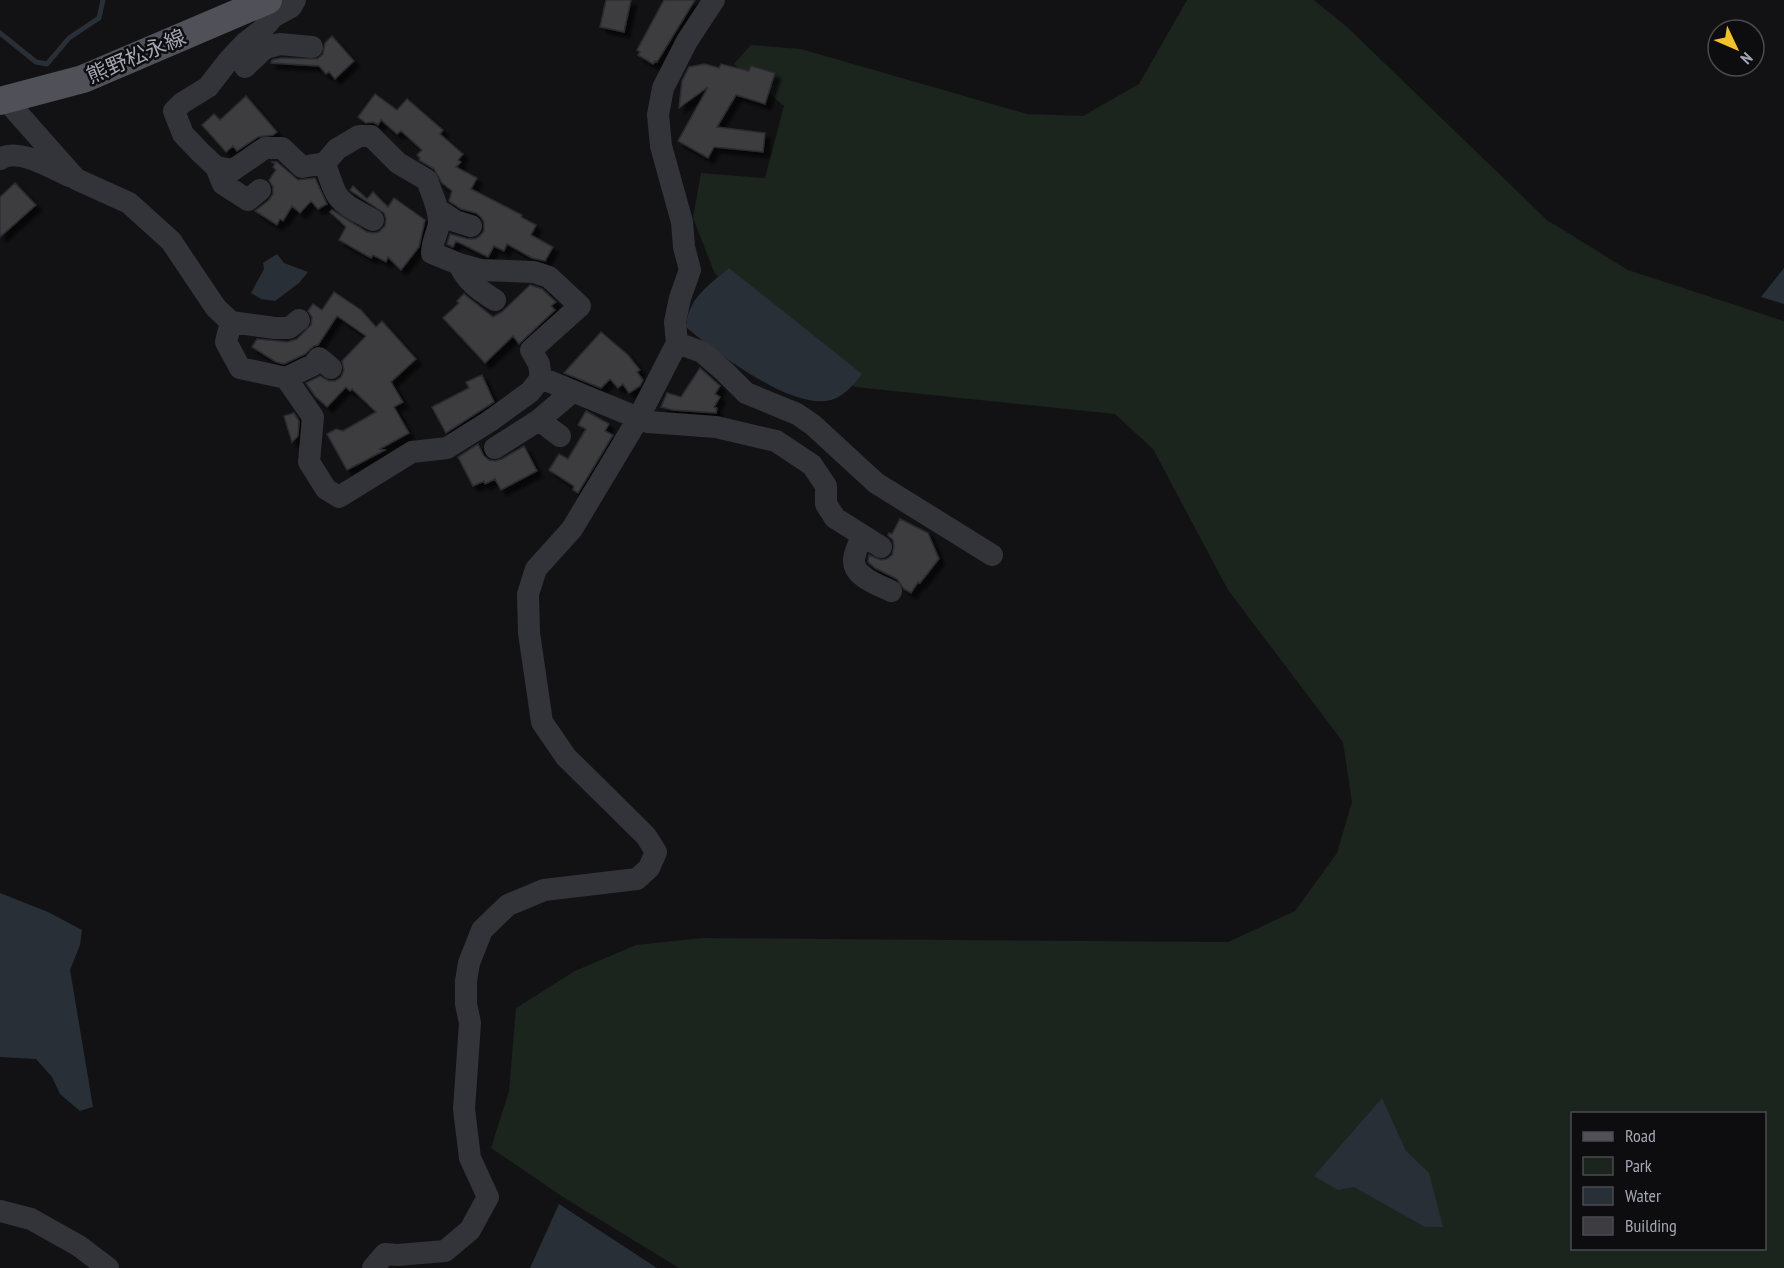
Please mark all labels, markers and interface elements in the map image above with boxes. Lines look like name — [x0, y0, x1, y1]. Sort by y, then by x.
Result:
north arrow — [1706, 18, 1766, 78]
street label: 熊野松永線 — [82, 23, 190, 89]
text: N — [1737, 48, 1757, 68]
legend — [1571, 1112, 1766, 1250]
text: Road — [1625, 1124, 1656, 1147]
text: Park — [1625, 1154, 1652, 1177]
text: Water — [1625, 1184, 1661, 1207]
text: Building — [1625, 1214, 1677, 1237]

